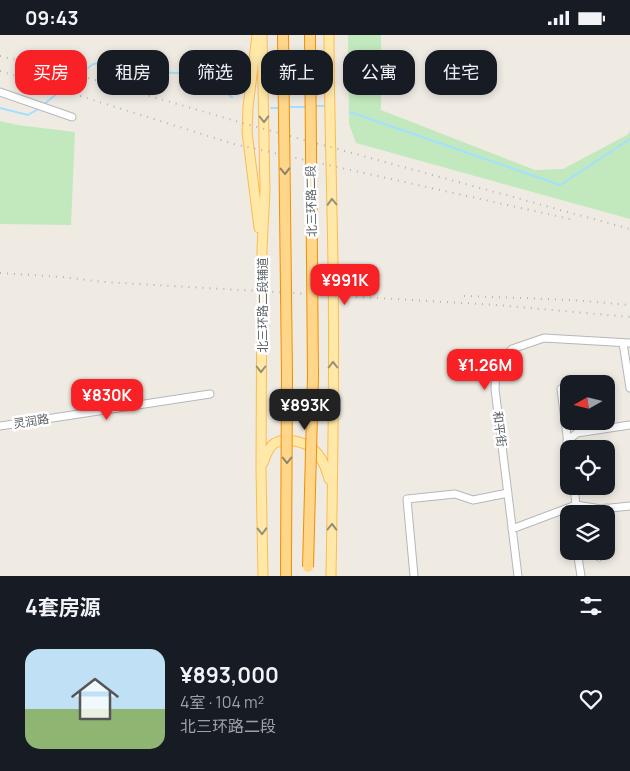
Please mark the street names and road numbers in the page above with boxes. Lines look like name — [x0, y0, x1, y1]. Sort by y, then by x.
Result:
street label: 北三环路二段 — [302, 165, 320, 237]
street label: 北三环路二段辅道 — [254, 257, 271, 353]
street label: 灵润路 — [12, 410, 50, 432]
street label: 和平街 — [489, 410, 511, 448]

